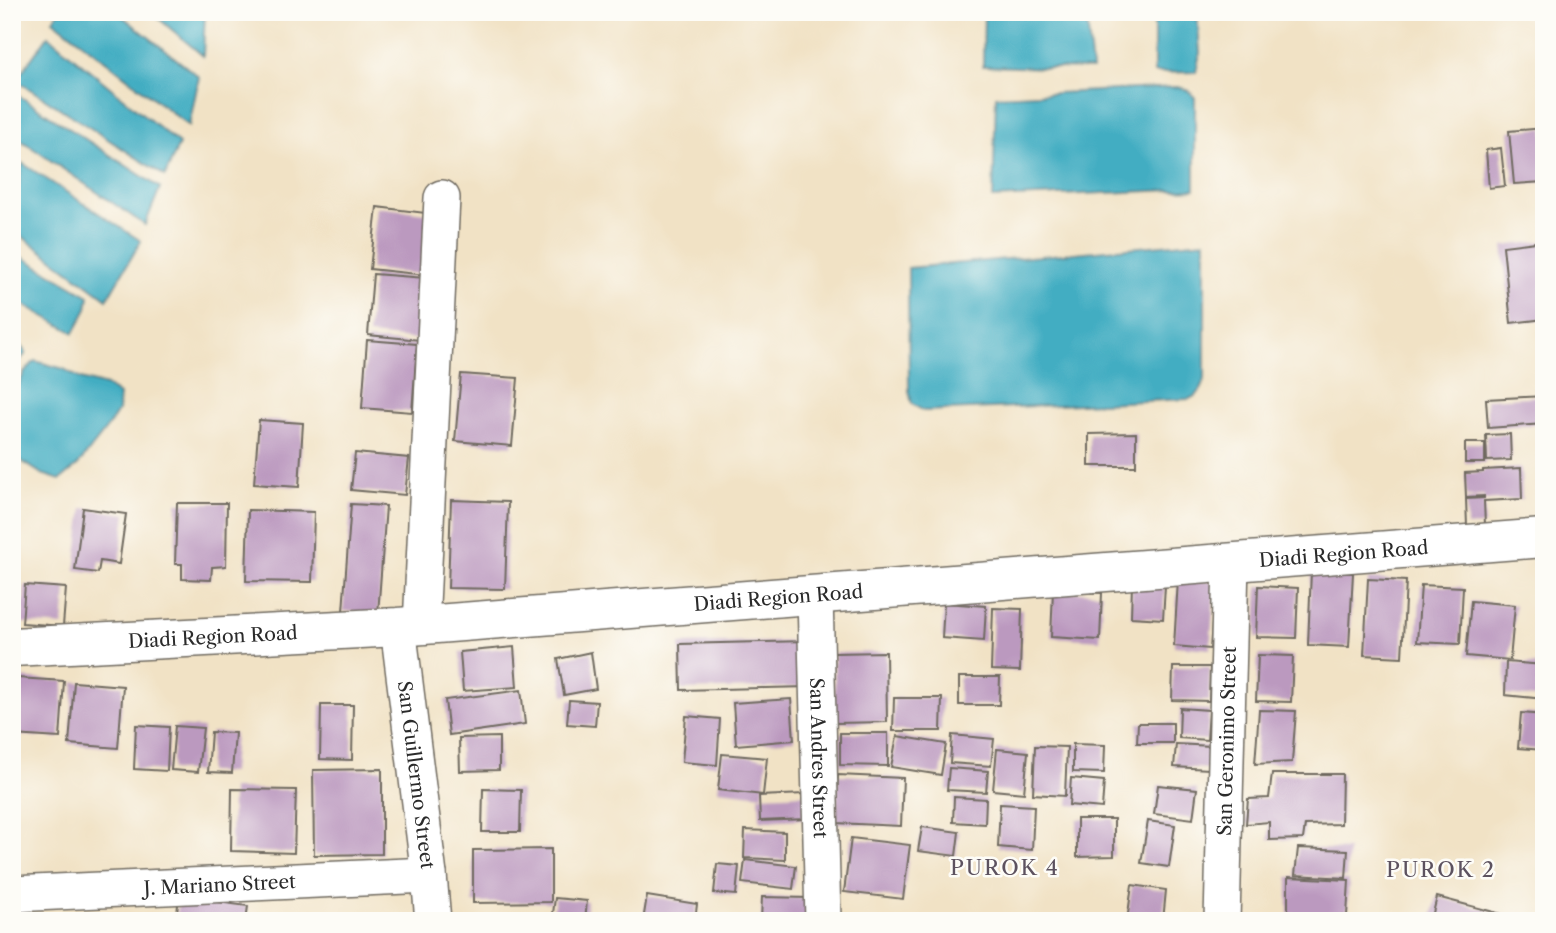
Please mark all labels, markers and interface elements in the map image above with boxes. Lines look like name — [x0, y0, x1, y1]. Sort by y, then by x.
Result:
street label: Diadi Region Road — [1258, 536, 1430, 572]
street label: Diadi Region Road — [693, 580, 864, 616]
street label: Diadi Region Road — [127, 621, 298, 653]
street label: San Geronimo Street — [1213, 646, 1241, 836]
street label: San Andres Street — [805, 677, 832, 839]
street label: San Guillermo Street — [393, 680, 439, 871]
district label: PUROK 4 — [950, 855, 1060, 880]
district label: PUROK 2 — [1386, 857, 1496, 882]
street label: J. Mariano Street — [140, 870, 297, 900]

